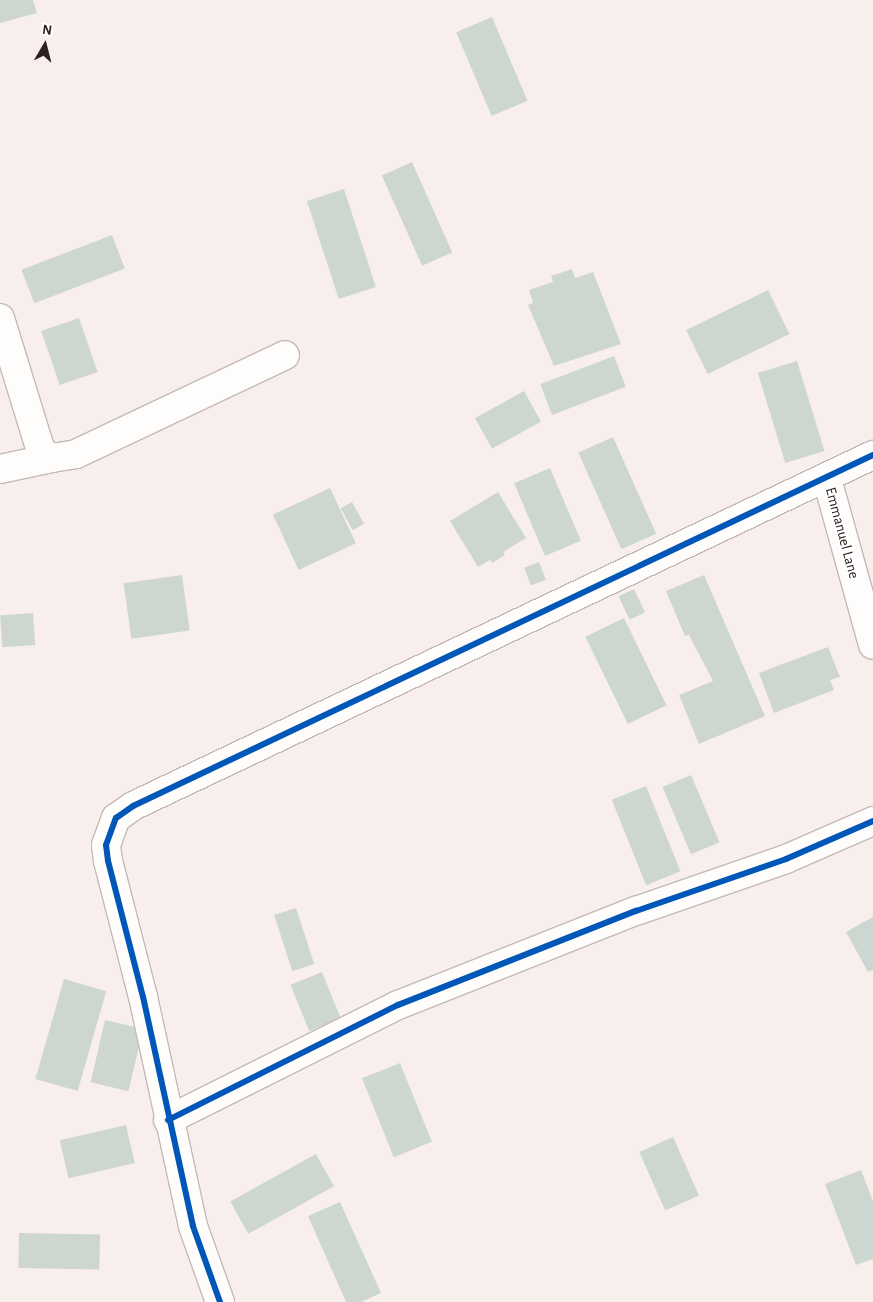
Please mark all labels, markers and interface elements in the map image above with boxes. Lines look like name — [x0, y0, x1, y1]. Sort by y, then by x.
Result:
north arrow — [20, 20, 70, 70]
text: N — [41, 23, 53, 38]
street label: Emmanuel Lane — [821, 485, 863, 581]

